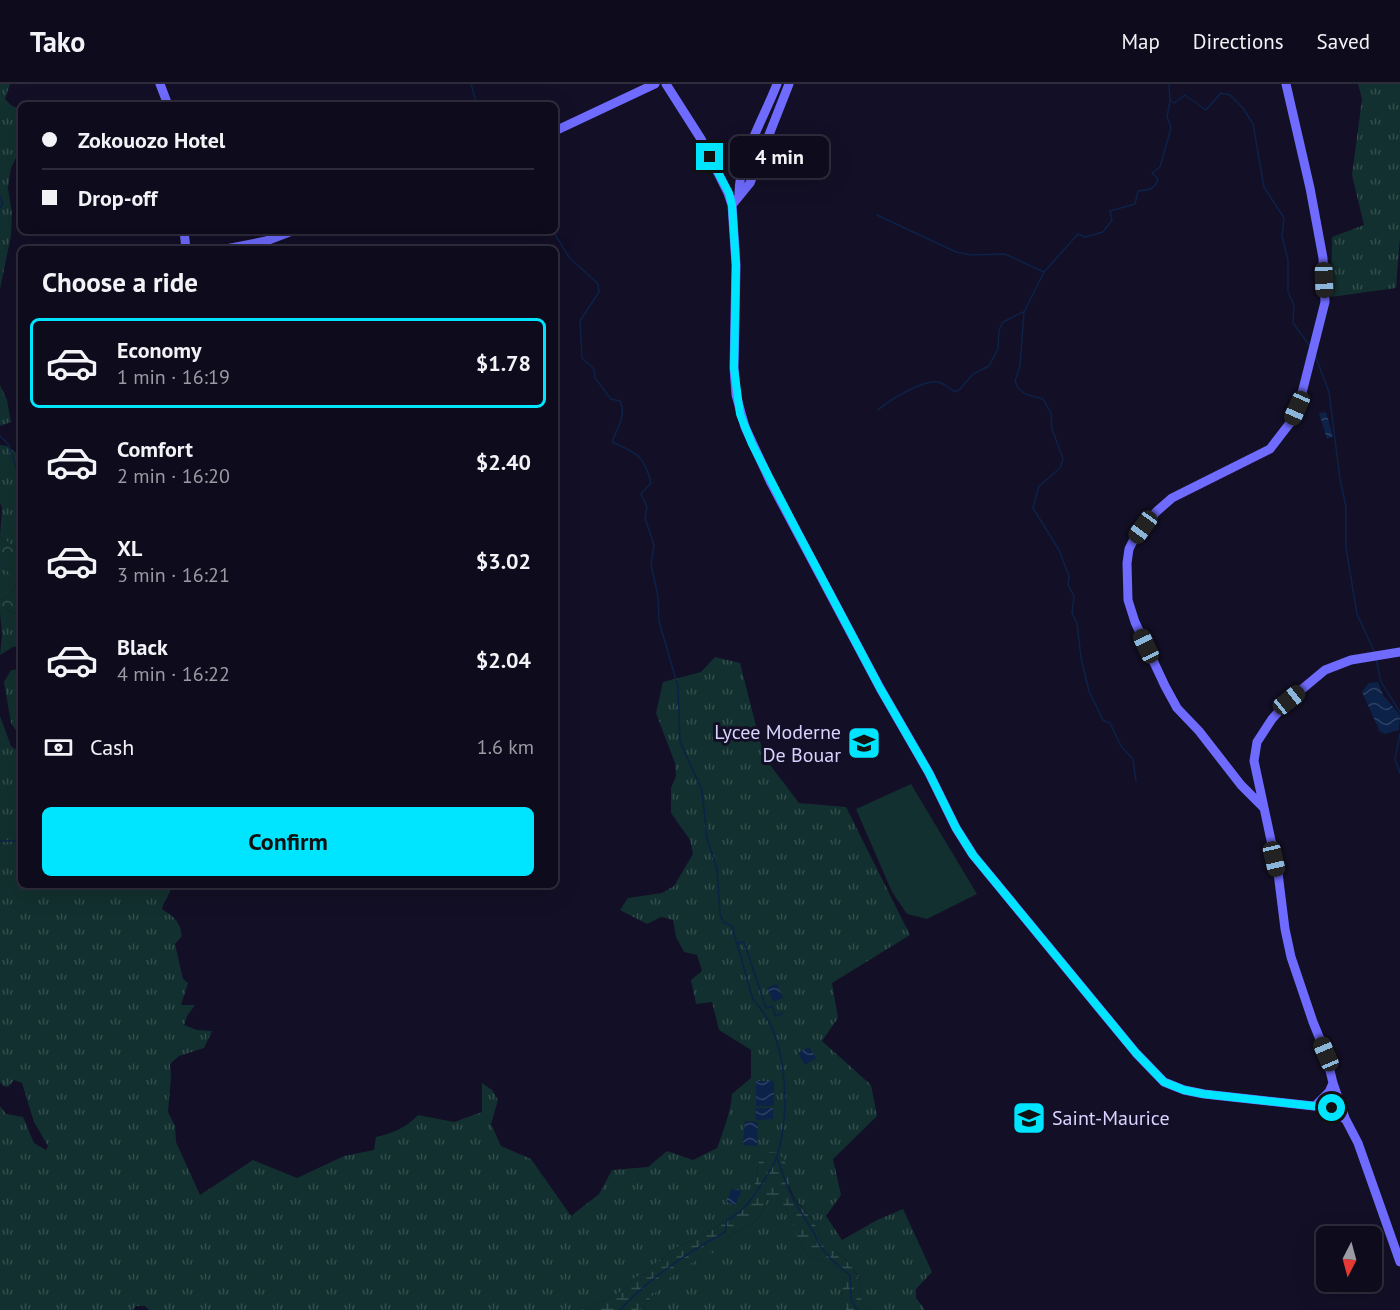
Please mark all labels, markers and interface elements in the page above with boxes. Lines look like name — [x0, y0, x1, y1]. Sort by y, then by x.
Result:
text: Tako — [30, 23, 85, 60]
text: Map — [1121, 28, 1160, 55]
text: Directions — [1193, 28, 1284, 55]
text: Saved — [1317, 28, 1370, 55]
text: Zokouozo Hotel — [78, 126, 225, 154]
callout: 4 min — [731, 136, 830, 178]
route end — [696, 143, 723, 170]
text: 4 min — [755, 144, 804, 170]
text: Drop-off — [78, 184, 157, 212]
car — [1314, 262, 1334, 298]
text: Choose a ride — [42, 265, 198, 299]
icon: car — [45, 336, 99, 390]
text: Economy — [117, 336, 201, 364]
text: $1.78 — [476, 349, 531, 377]
text: 1 min · 16:19 — [117, 364, 230, 390]
car — [1281, 388, 1313, 428]
icon: car — [45, 435, 99, 489]
text: Comfort — [117, 435, 193, 463]
text: $2.40 — [476, 448, 531, 476]
text: 2 min · 16:20 — [117, 463, 230, 489]
car — [1125, 507, 1161, 547]
icon: car — [45, 534, 99, 588]
text: XL — [117, 534, 142, 562]
text: $3.02 — [476, 547, 531, 575]
text: 3 min · 16:21 — [117, 562, 230, 588]
car — [1130, 626, 1162, 666]
icon: car — [45, 633, 99, 687]
text: Black — [117, 633, 168, 661]
text: $2.04 — [476, 646, 531, 674]
text: 4 min · 16:22 — [117, 661, 230, 687]
car — [1269, 682, 1309, 718]
place label: Lycee Moderne De Bouar — [714, 719, 841, 768]
school or university icon: Lycee Moderne De Bouar — [846, 725, 882, 761]
icon: cash — [42, 731, 75, 764]
text: Cash — [90, 733, 134, 761]
text: 1.6 km — [477, 734, 534, 760]
button: Confirm — [42, 807, 534, 876]
car — [1261, 839, 1287, 879]
car — [1311, 1034, 1341, 1074]
route start — [1318, 1094, 1345, 1121]
school or university icon: Saint-Maurice — [1011, 1100, 1047, 1136]
place label: Saint-Maurice — [1052, 1105, 1170, 1131]
north arrow — [1316, 1226, 1382, 1292]
map controls — [1316, 1226, 1382, 1292]

